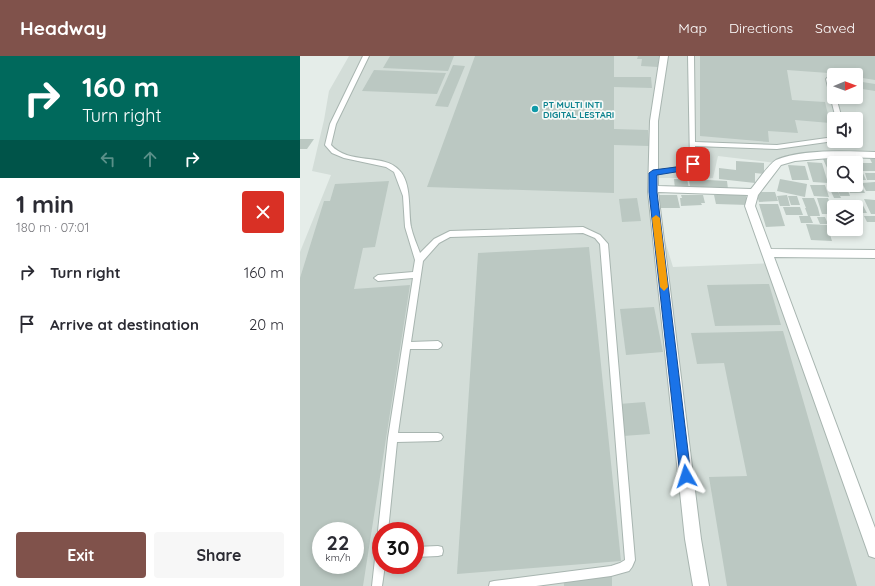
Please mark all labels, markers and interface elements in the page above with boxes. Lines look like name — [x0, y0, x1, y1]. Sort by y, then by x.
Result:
text: Headway — [20, 16, 107, 40]
text: Map — [678, 19, 707, 37]
text: Directions — [729, 19, 793, 37]
text: Saved — [815, 19, 855, 37]
north arrow — [827, 68, 863, 104]
map controls — [827, 68, 863, 236]
text: 160 m — [82, 69, 159, 104]
icon: right — [16, 72, 68, 124]
place label: PT MULTI INTI DIGITAL LESTARI — [543, 99, 614, 120]
text: Turn right — [82, 104, 162, 127]
marker: PT MULTI INTI DIGITAL LESTARI — [530, 104, 540, 114]
button: sound — [827, 112, 863, 148]
pin — [676, 147, 710, 181]
icon: left — [97, 148, 119, 170]
icon: ahead — [139, 148, 161, 170]
icon: right — [181, 148, 203, 170]
icon: arrive — [682, 153, 704, 175]
button: search — [827, 156, 863, 192]
text: 1 min — [16, 189, 74, 219]
button: close — [242, 191, 284, 233]
button: layers — [827, 200, 863, 236]
text: 180 m · 07:01 — [16, 219, 89, 235]
icon: right — [16, 261, 38, 283]
text: Turn right — [50, 263, 121, 282]
text: 160 m — [244, 263, 284, 282]
icon: arrive — [16, 313, 38, 335]
text: Arrive at destination — [50, 315, 199, 334]
text: 20 m — [249, 315, 284, 334]
position arrow — [665, 455, 707, 497]
speed limit sign: 30 — [372, 522, 424, 574]
text: 22 — [327, 530, 349, 555]
button: Exit — [16, 532, 146, 578]
button: Share — [154, 532, 284, 578]
text: km/h — [325, 551, 351, 564]

